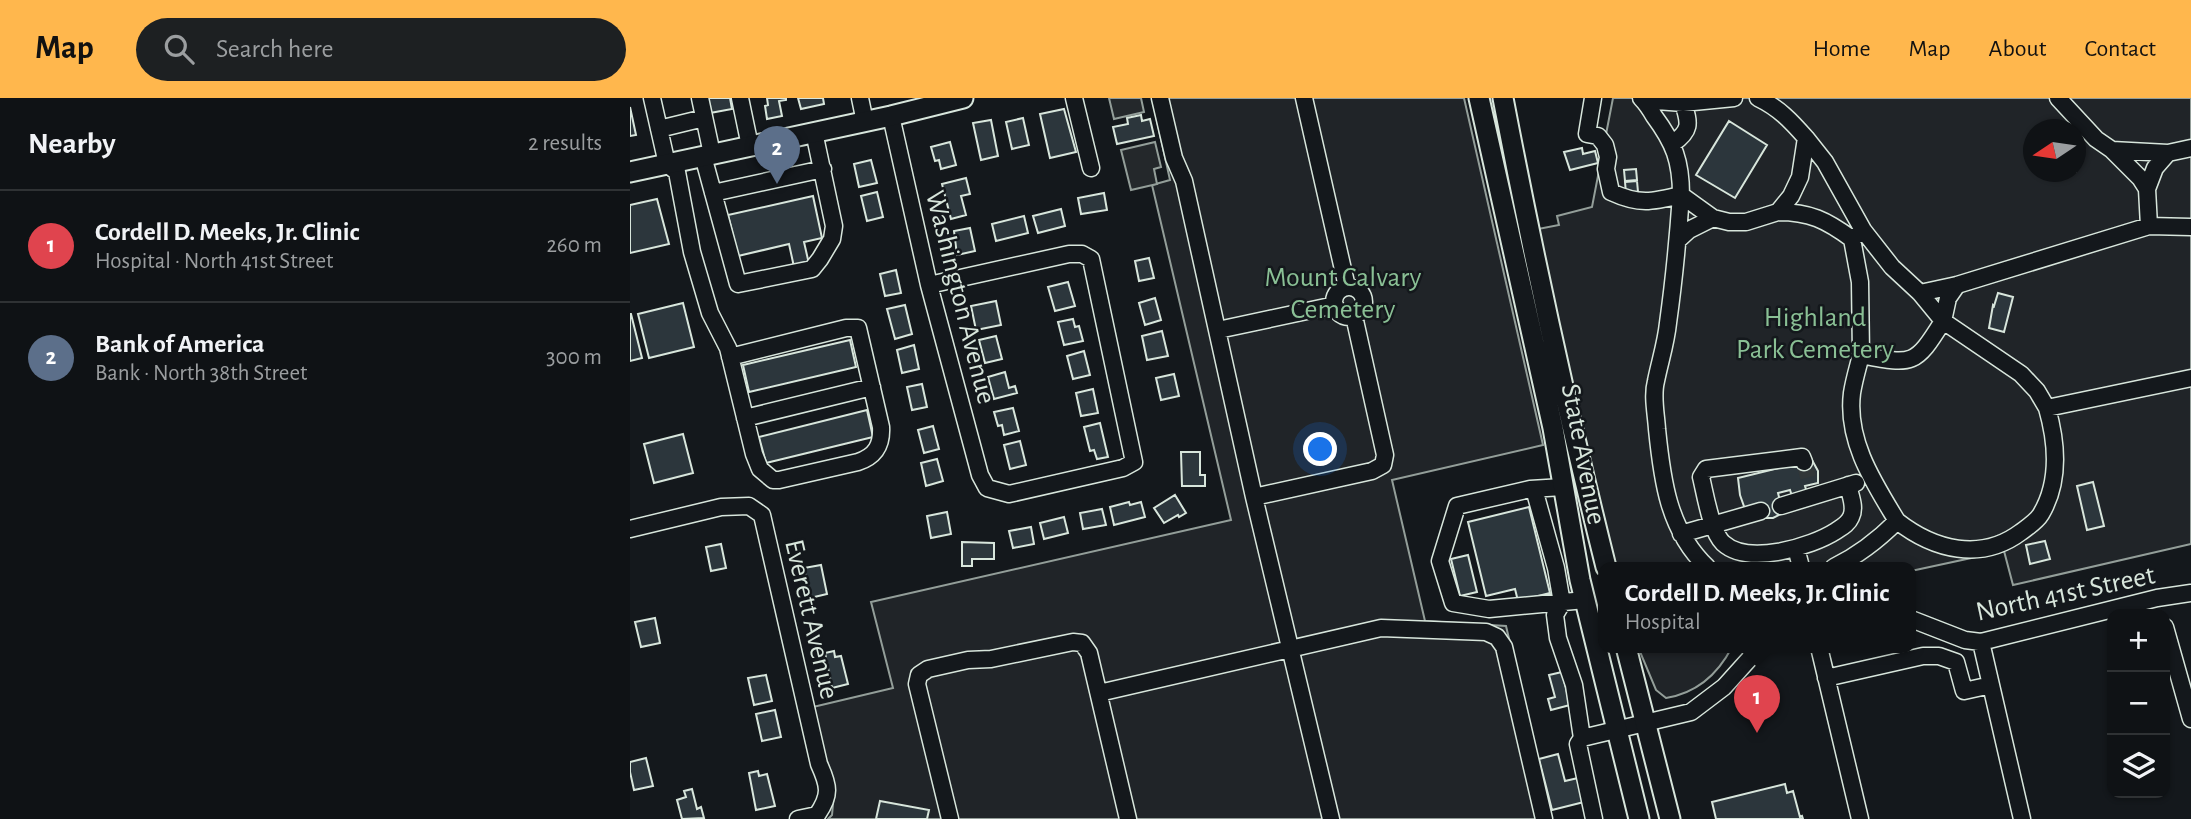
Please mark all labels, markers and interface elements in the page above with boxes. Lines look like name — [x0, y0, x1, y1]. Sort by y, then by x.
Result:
search box — [136, 18, 626, 81]
icon: search — [160, 30, 198, 68]
text: Map — [35, 32, 94, 65]
text: Search here — [216, 36, 334, 62]
text: Home — [1813, 37, 1871, 61]
text: Map — [1909, 37, 1951, 61]
text: About — [1989, 37, 2046, 61]
text: Contact — [2084, 37, 2156, 61]
north arrow — [2023, 119, 2086, 182]
pin: 2 — [754, 126, 800, 184]
text: Nearby — [28, 129, 116, 159]
text: 2 results — [528, 132, 602, 155]
street label: Washington Avenue — [920, 188, 1000, 407]
text: Cordell D. Meeks, Jr. Clinic — [95, 219, 360, 245]
text: 1 — [47, 234, 55, 257]
text: 260 m — [546, 234, 602, 257]
text: Hospital · North 41st Street — [95, 250, 333, 273]
park label: Mount Calvary Cemetery — [1264, 264, 1422, 324]
park label: Highland Park Cemetery — [1736, 304, 1894, 364]
text: Bank of America — [95, 331, 265, 357]
text: 2 — [46, 346, 56, 369]
text: 300 m — [546, 346, 602, 369]
text: Bank · North 38th Street — [95, 362, 307, 385]
street label: State Avenue — [1556, 382, 1610, 527]
your location — [1303, 432, 1337, 466]
street label: Everett Avenue — [779, 537, 843, 702]
street label: North 41st Street — [1973, 561, 2157, 627]
popup — [1598, 562, 1916, 653]
text: Cordell D. Meeks, Jr. Clinic — [1625, 580, 1889, 606]
map controls — [2107, 609, 2170, 798]
button: + — [2107, 609, 2170, 672]
text: Hospital — [1625, 611, 1701, 634]
button: − — [2107, 672, 2170, 735]
pin: 1 — [1734, 675, 1780, 733]
button: layers — [2107, 735, 2170, 798]

